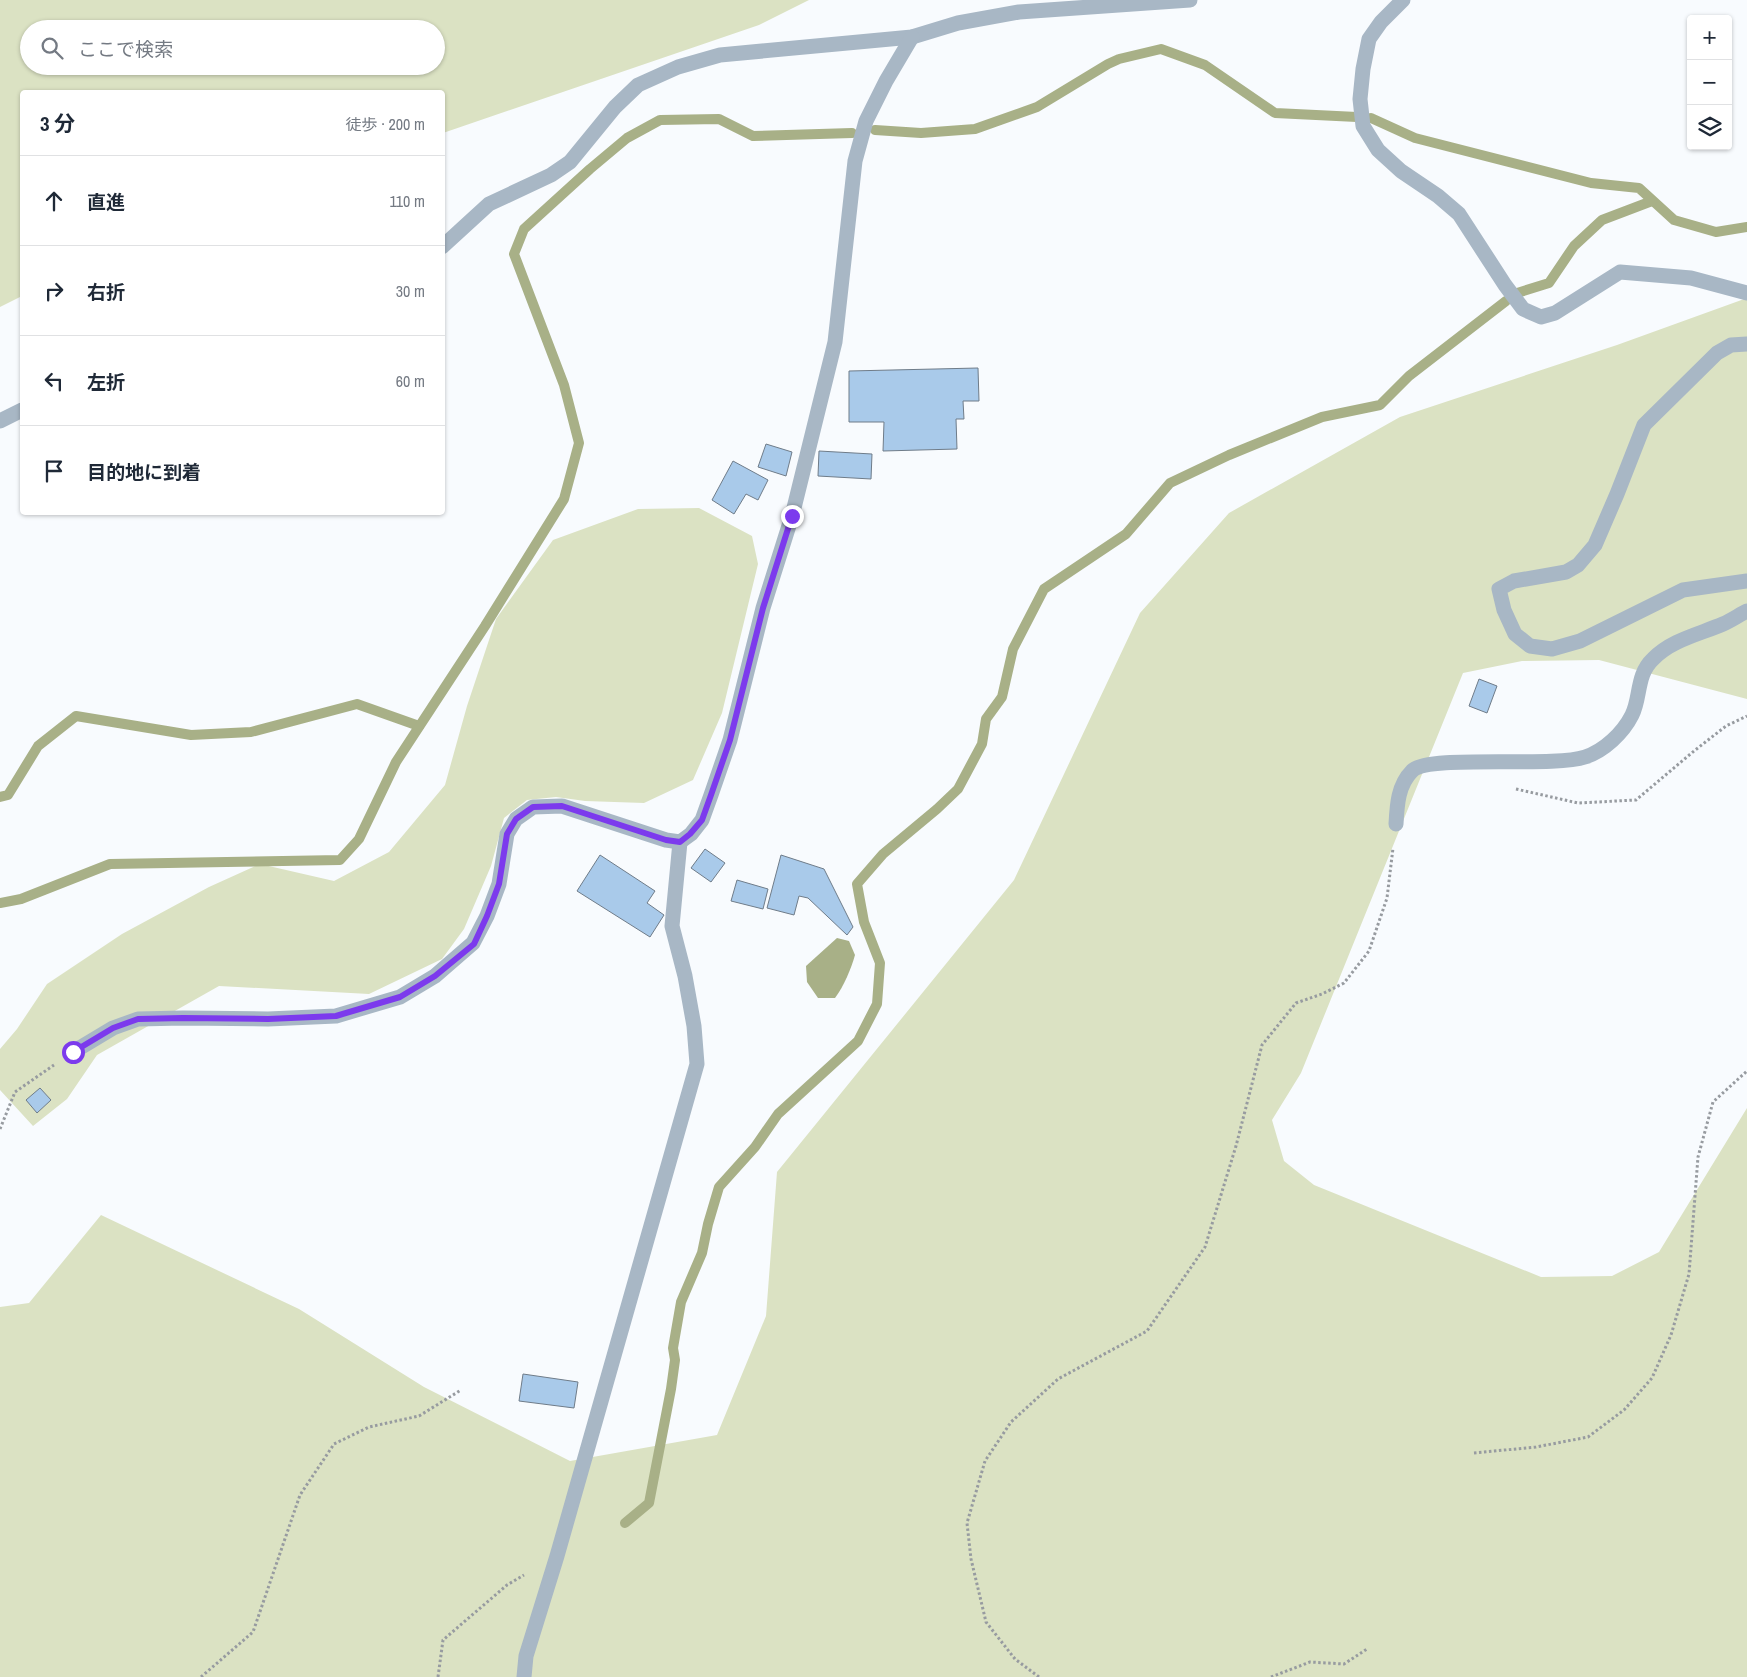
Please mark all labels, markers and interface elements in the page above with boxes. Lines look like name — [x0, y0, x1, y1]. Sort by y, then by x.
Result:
map controls — [1687, 15, 1732, 150]
button: + — [1687, 15, 1732, 60]
search box — [20, 20, 445, 75]
icon: search — [38, 34, 66, 62]
text: ここで検索 — [78, 36, 173, 62]
button: − — [1687, 60, 1732, 105]
button: layers — [1687, 105, 1732, 150]
text: 3 分 — [40, 109, 75, 138]
text: 徒歩 · 200 m — [346, 113, 425, 135]
icon: ahead — [40, 187, 68, 215]
text: 直進 — [87, 189, 125, 215]
text: 110 m — [389, 190, 425, 212]
icon: right — [40, 277, 68, 305]
text: 右折 — [87, 279, 125, 305]
text: 30 m — [396, 280, 425, 302]
icon: left — [40, 367, 68, 395]
text: 左折 — [87, 369, 125, 395]
text: 60 m — [396, 370, 425, 392]
icon: arrive — [40, 457, 68, 485]
text: 目的地に到着 — [87, 459, 201, 485]
route end — [781, 505, 804, 528]
route start — [62, 1041, 85, 1064]

